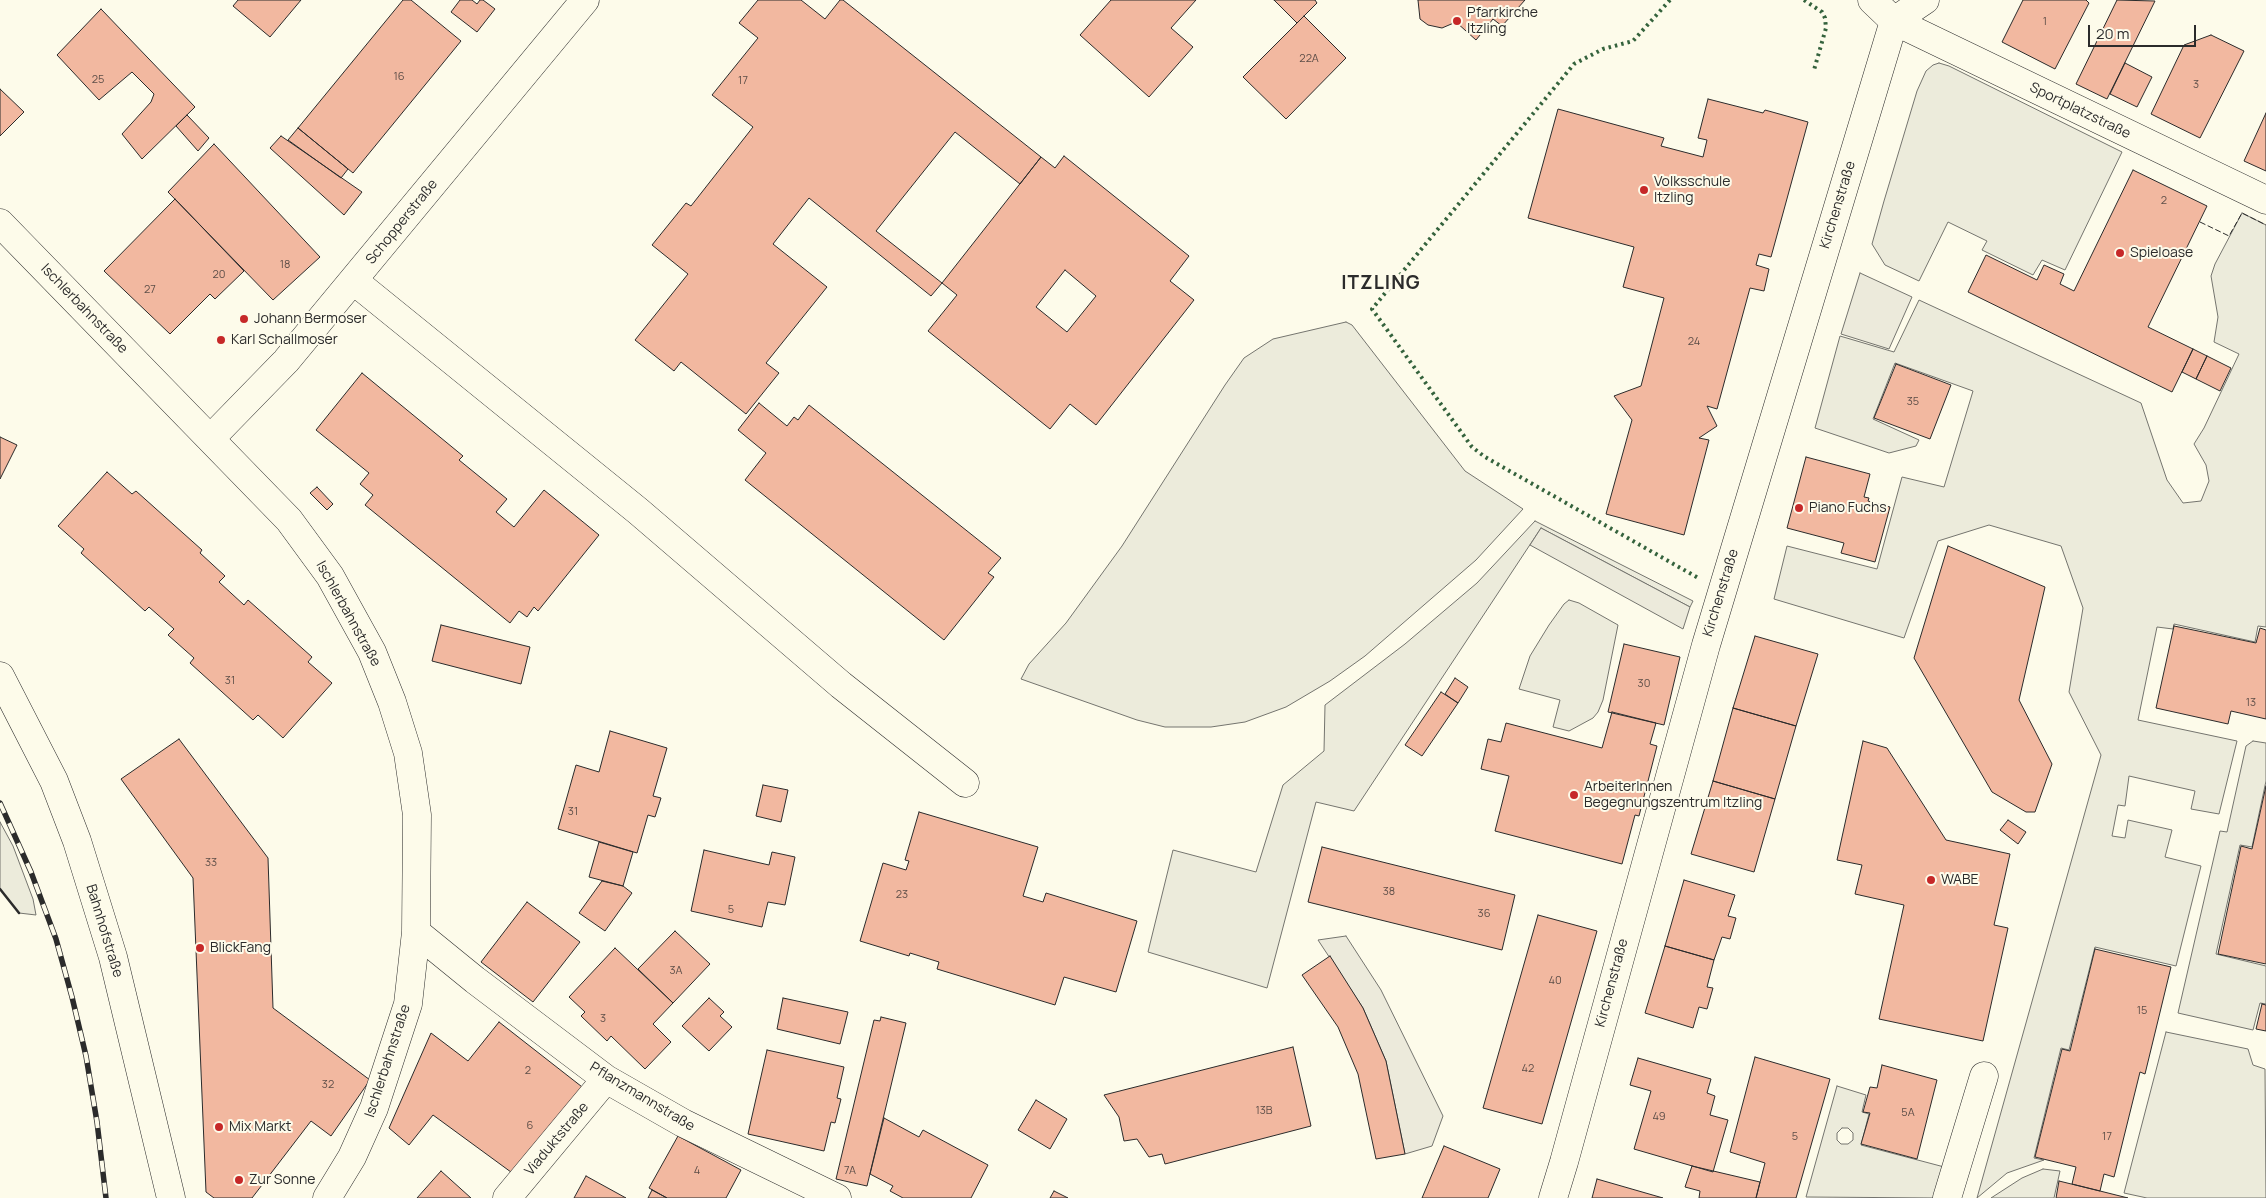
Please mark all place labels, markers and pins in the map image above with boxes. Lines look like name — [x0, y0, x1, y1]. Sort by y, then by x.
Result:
place label: Pfarrkirche Itzling — [1467, 5, 1538, 38]
marker: Pfarrkirche Itzling — [1451, 15, 1463, 27]
place label: Volksschule Itzling — [1654, 174, 1730, 206]
marker: Volksschule Itzling — [1638, 184, 1650, 196]
place label: Spieloase — [2130, 245, 2193, 261]
marker: Spieloase — [2114, 247, 2126, 259]
place label: Johann Bermoser — [254, 311, 367, 327]
marker: Johann Bermoser — [238, 313, 250, 325]
place label: Karl Schallmoser — [231, 332, 338, 348]
marker: Karl Schallmoser — [215, 334, 227, 346]
place label: Piano Fuchs — [1809, 500, 1887, 516]
marker: Piano Fuchs — [1793, 502, 1805, 514]
place label: ArbeiterInnen Begegnungszentrum Itzling — [1584, 779, 1762, 812]
marker: ArbeiterInnen Begegnungszentrum Itzling — [1568, 789, 1580, 801]
place label: WABE — [1941, 872, 1979, 888]
marker: WABE — [1925, 874, 1937, 886]
place label: BlickFang — [210, 940, 271, 956]
marker: BlickFang — [194, 942, 206, 954]
place label: Mix Markt — [229, 1119, 291, 1135]
marker: Mix Markt — [213, 1121, 225, 1133]
place label: Zur Sonne — [249, 1172, 315, 1188]
marker: Zur Sonne — [233, 1174, 245, 1186]

